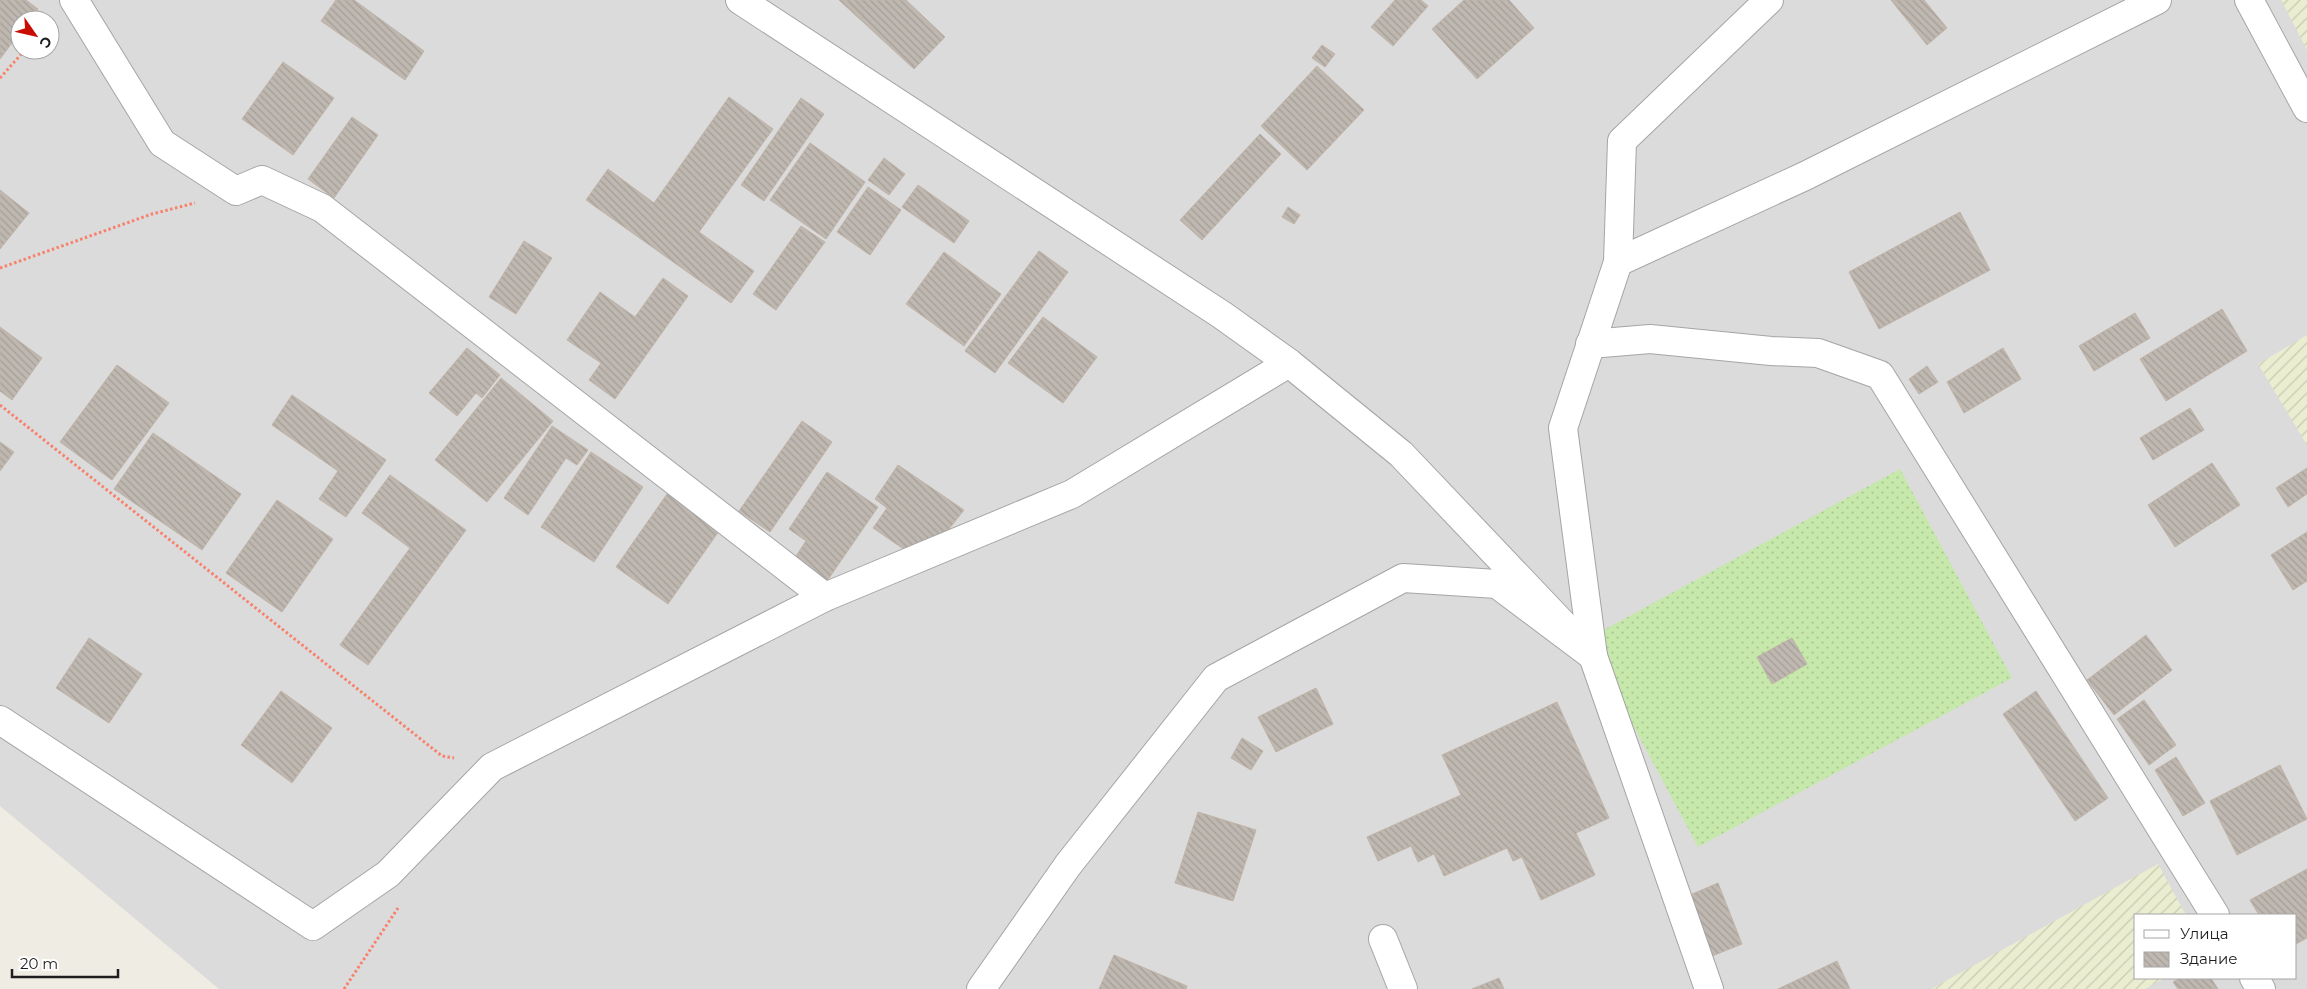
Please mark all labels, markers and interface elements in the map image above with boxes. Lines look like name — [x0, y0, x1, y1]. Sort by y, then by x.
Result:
north arrow — [10, 10, 60, 60]
text: С — [35, 33, 56, 52]
legend — [2134, 914, 2297, 979]
text: Улица — [2180, 924, 2228, 943]
scale bar — [12, 946, 119, 978]
text: Здание — [2180, 949, 2238, 968]
text: 20 m — [20, 954, 58, 973]

